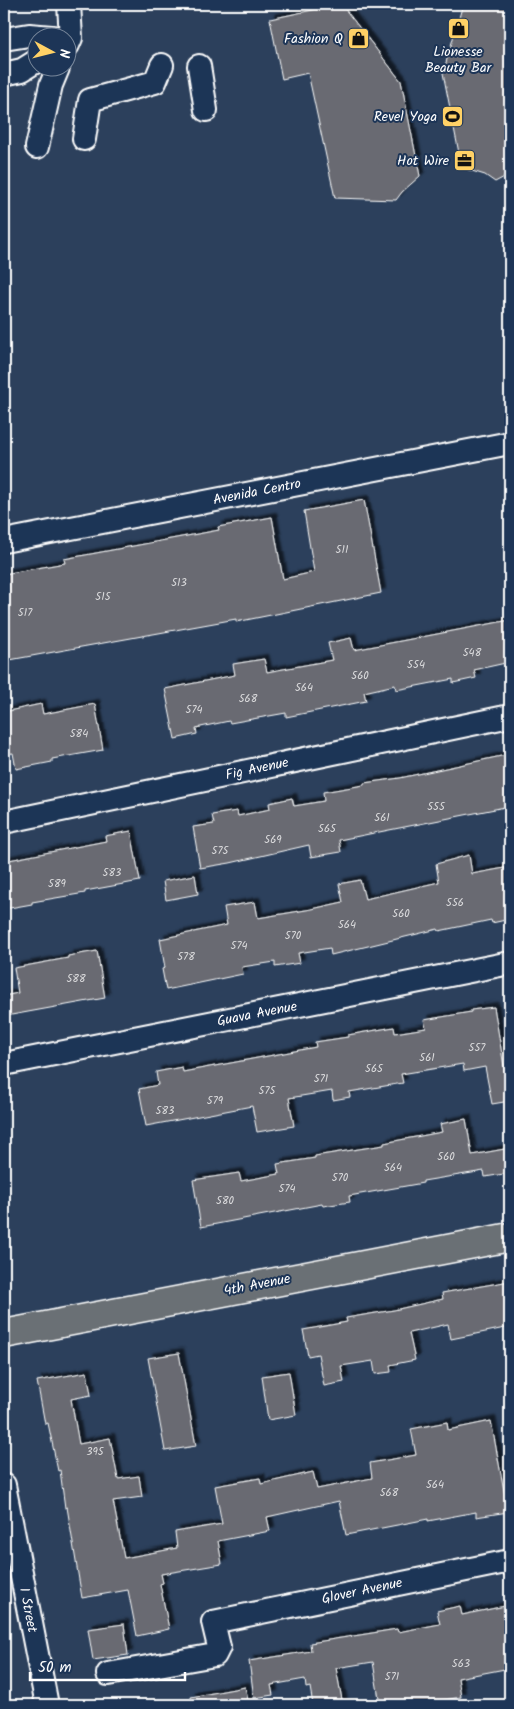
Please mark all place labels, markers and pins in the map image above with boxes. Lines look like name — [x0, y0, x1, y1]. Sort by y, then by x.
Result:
shop icon: Lionesse Beauty Bar — [446, 17, 470, 41]
shop icon: Fashion Q — [347, 27, 371, 51]
place label: Fashion Q — [284, 28, 343, 50]
place label: Lionesse Beauty Bar — [425, 41, 492, 79]
sports icon: Revel Yoga — [441, 105, 465, 129]
place label: Revel Yoga — [374, 106, 437, 128]
office icon: Hot Wire — [453, 149, 477, 173]
place label: Hot Wire — [397, 150, 450, 172]

